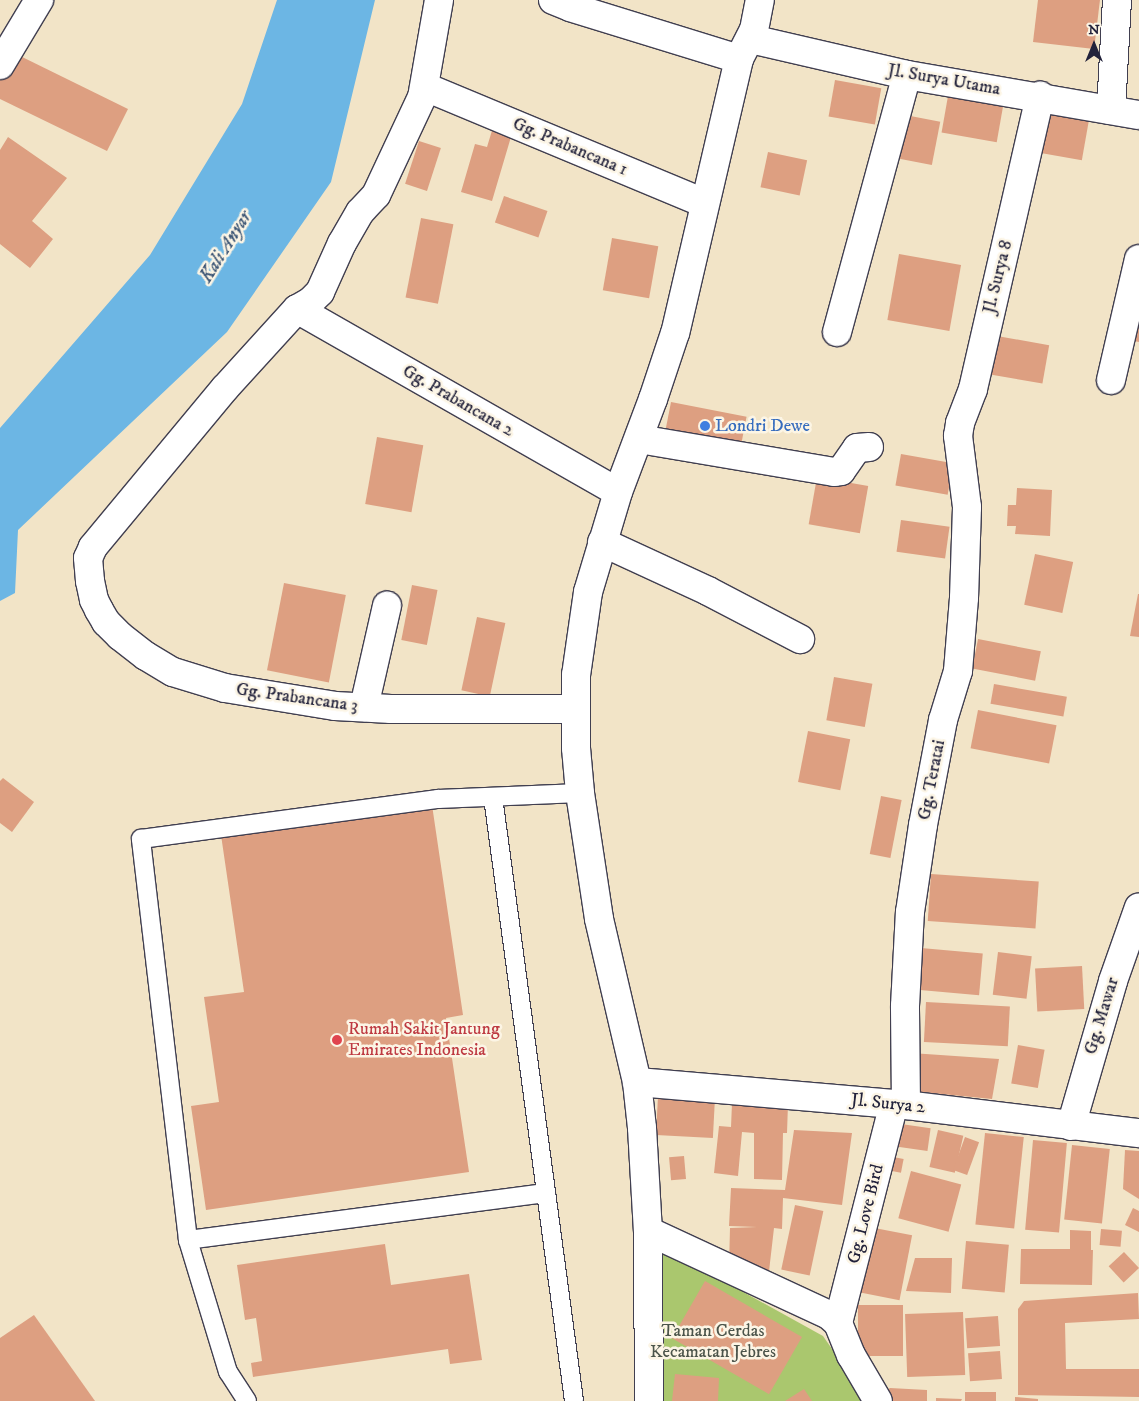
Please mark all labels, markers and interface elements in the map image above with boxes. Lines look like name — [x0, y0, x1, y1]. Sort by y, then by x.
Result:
north arrow — [1069, 20, 1119, 70]
text: N — [1088, 21, 1100, 39]
street label: Jl. Surya Utama — [886, 59, 1002, 101]
street label: Gg. Prabancana 1 — [509, 113, 631, 181]
water label: Kali Anyar — [195, 207, 257, 287]
street label: Jl. Surya 8 — [978, 238, 1018, 316]
street label: Gg. Prabancana 2 — [399, 360, 517, 442]
place label: Londri Dewe — [715, 415, 810, 437]
marker: Londri Dewe — [699, 420, 711, 432]
street label: Gg. Prabancana 3 — [235, 679, 359, 717]
street label: Gg. Teratai — [914, 738, 950, 822]
street label: Gg. Mawar — [1080, 975, 1124, 1057]
place label: Rumah Sakit Jantung Emirates Indonesia — [348, 1019, 500, 1062]
marker: Rumah Sakit Jantung Emirates Indonesia — [330, 1033, 344, 1047]
street label: Jl. Surya 2 — [850, 1089, 926, 1119]
street label: Gg. Love Bird — [843, 1162, 889, 1266]
park label: Taman Cerdas Kecamatan Jebres — [650, 1321, 776, 1364]

